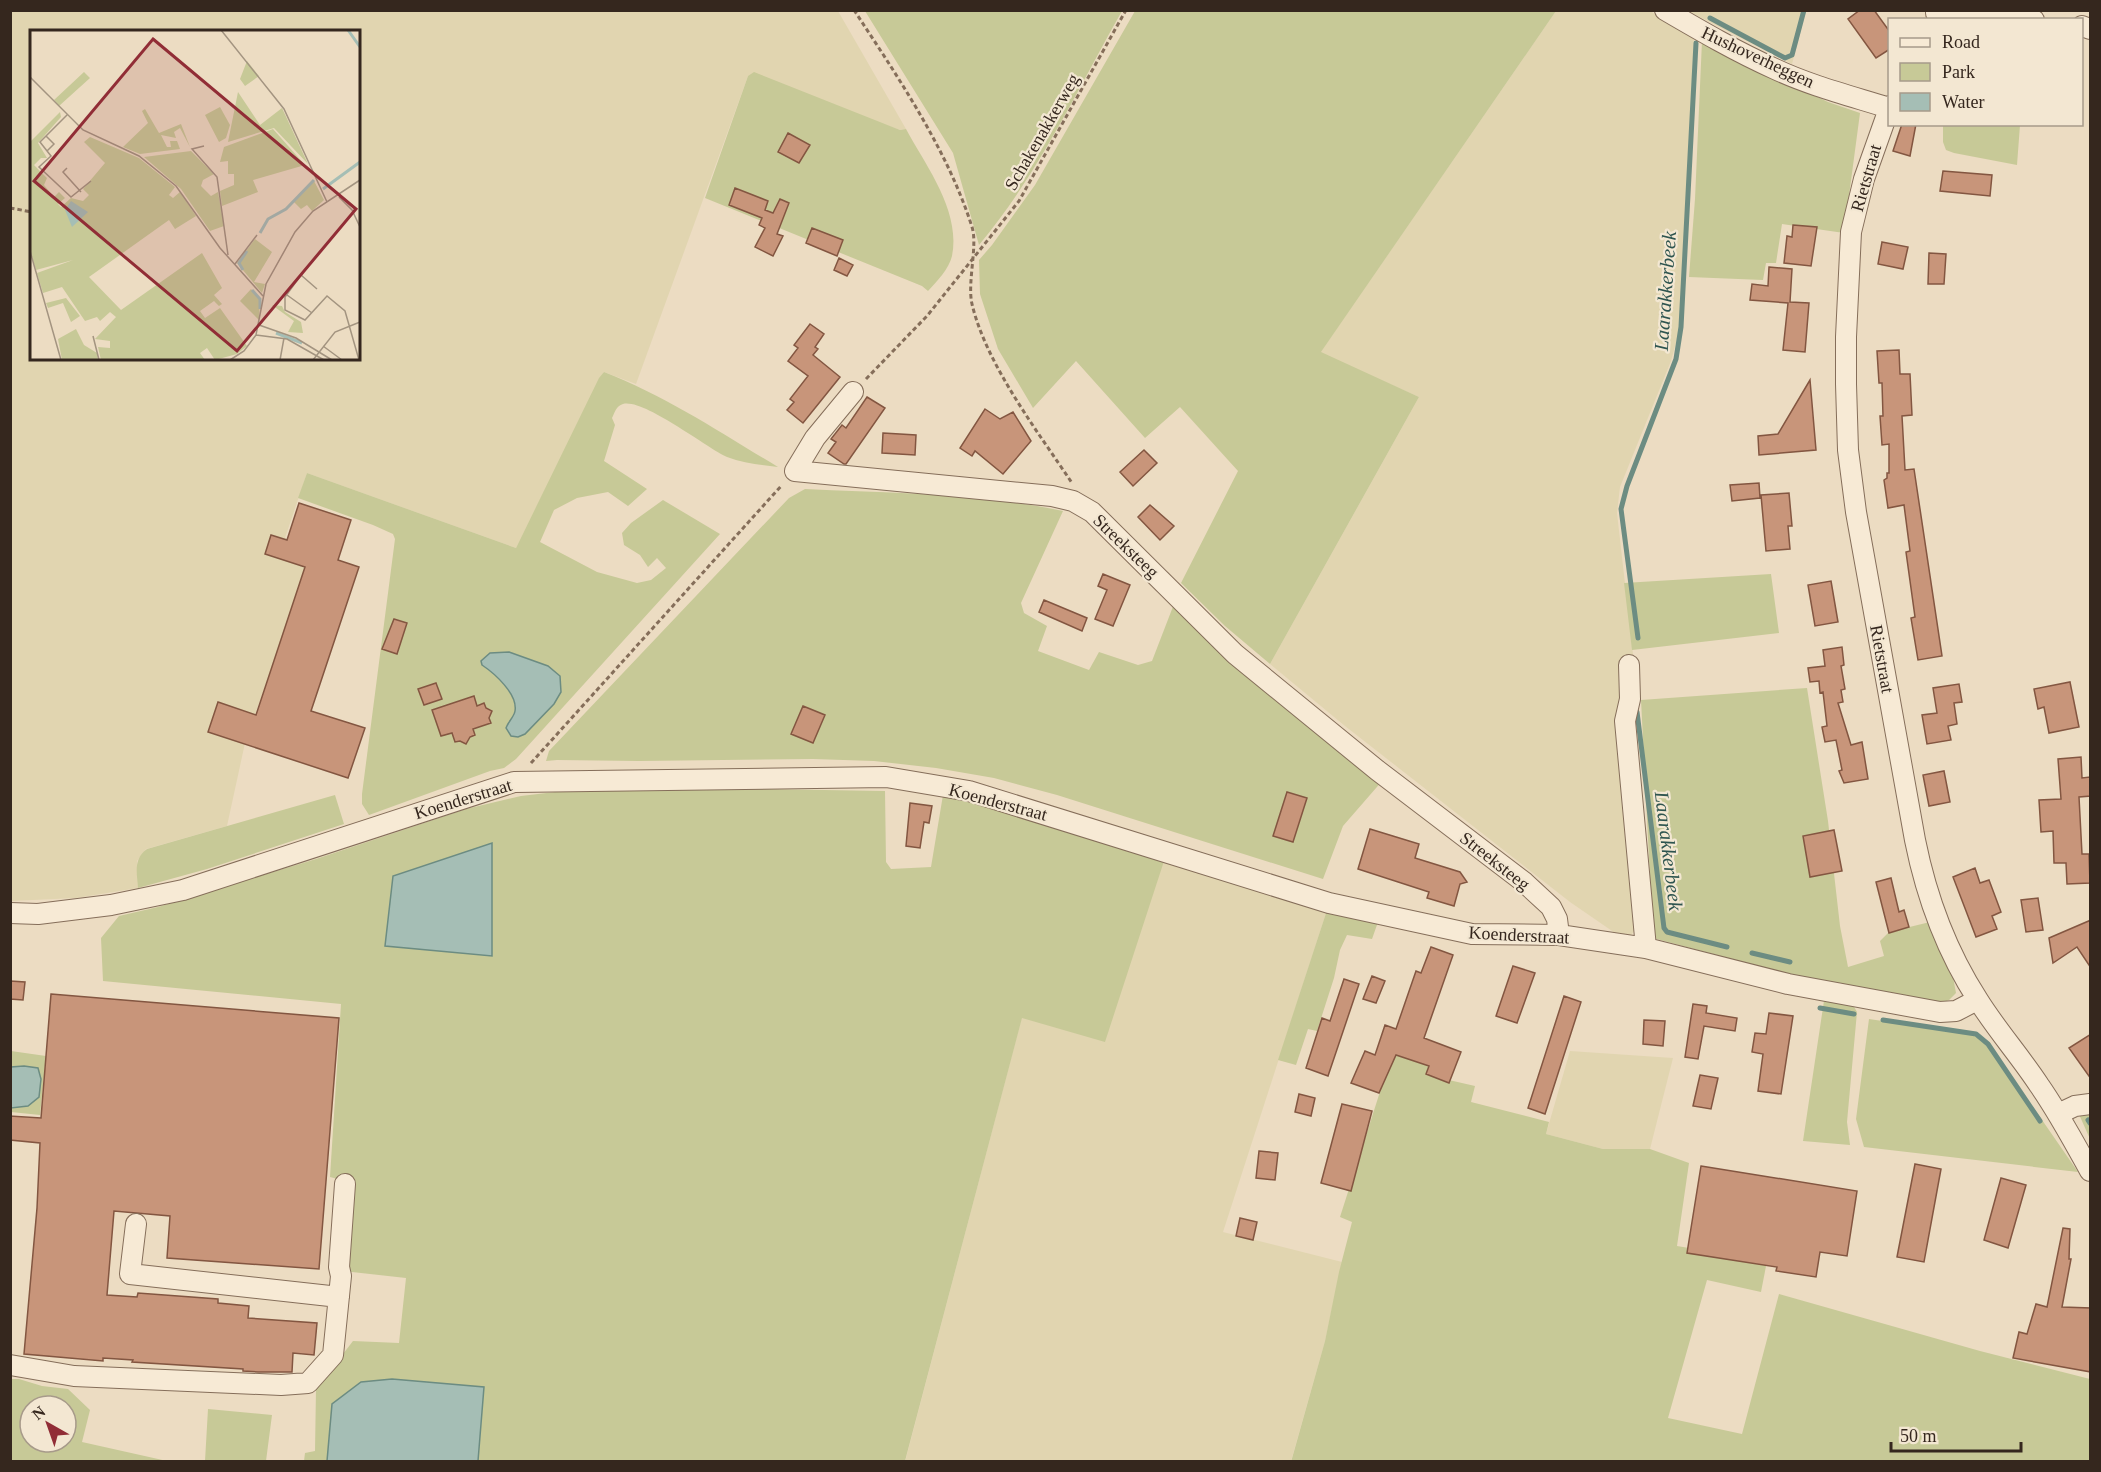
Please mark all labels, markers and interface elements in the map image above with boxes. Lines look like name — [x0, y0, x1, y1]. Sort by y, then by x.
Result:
legend — [1888, 18, 2083, 126]
street label: Hushoverheggen — [1699, 22, 1817, 92]
inset map — [30, 30, 360, 360]
text: Road — [1942, 32, 1980, 52]
text: Park — [1942, 62, 1975, 82]
street label: Schakenakkerweg — [1001, 70, 1083, 194]
text: Water — [1942, 92, 1985, 112]
street label: Rietstraat — [1847, 142, 1885, 214]
water label: Laarakkerbeek — [1650, 229, 1680, 353]
street label: Streeksteeg — [1089, 510, 1163, 582]
street label: Rietstraat — [1866, 623, 1898, 695]
street label: Koenderstraat — [412, 775, 514, 823]
street label: Koenderstraat — [947, 779, 1049, 825]
water label: Laarakkerbeek — [1651, 789, 1687, 913]
street label: Streeksteeg — [1456, 828, 1534, 894]
street label: Koenderstraat — [1468, 922, 1570, 948]
north arrow — [18, 1394, 78, 1454]
text: N — [29, 1402, 49, 1423]
scale bar — [1891, 1415, 2022, 1453]
text: 50 m — [1900, 1426, 1937, 1446]

